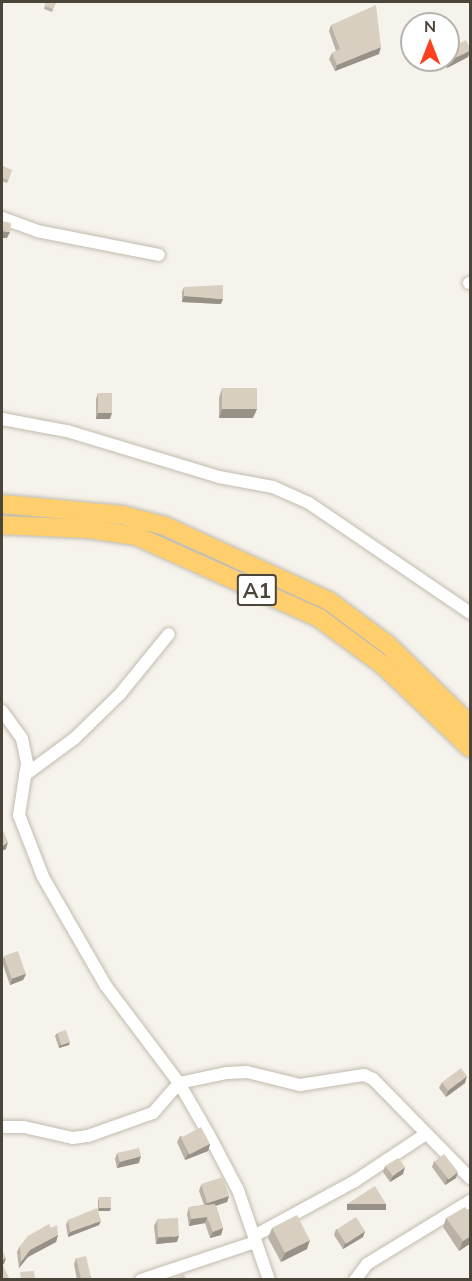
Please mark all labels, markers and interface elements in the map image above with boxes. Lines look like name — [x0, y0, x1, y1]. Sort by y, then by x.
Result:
north arrow — [400, 12, 460, 72]
text: N — [424, 16, 436, 36]
road number: A1 — [236, 572, 278, 608]

